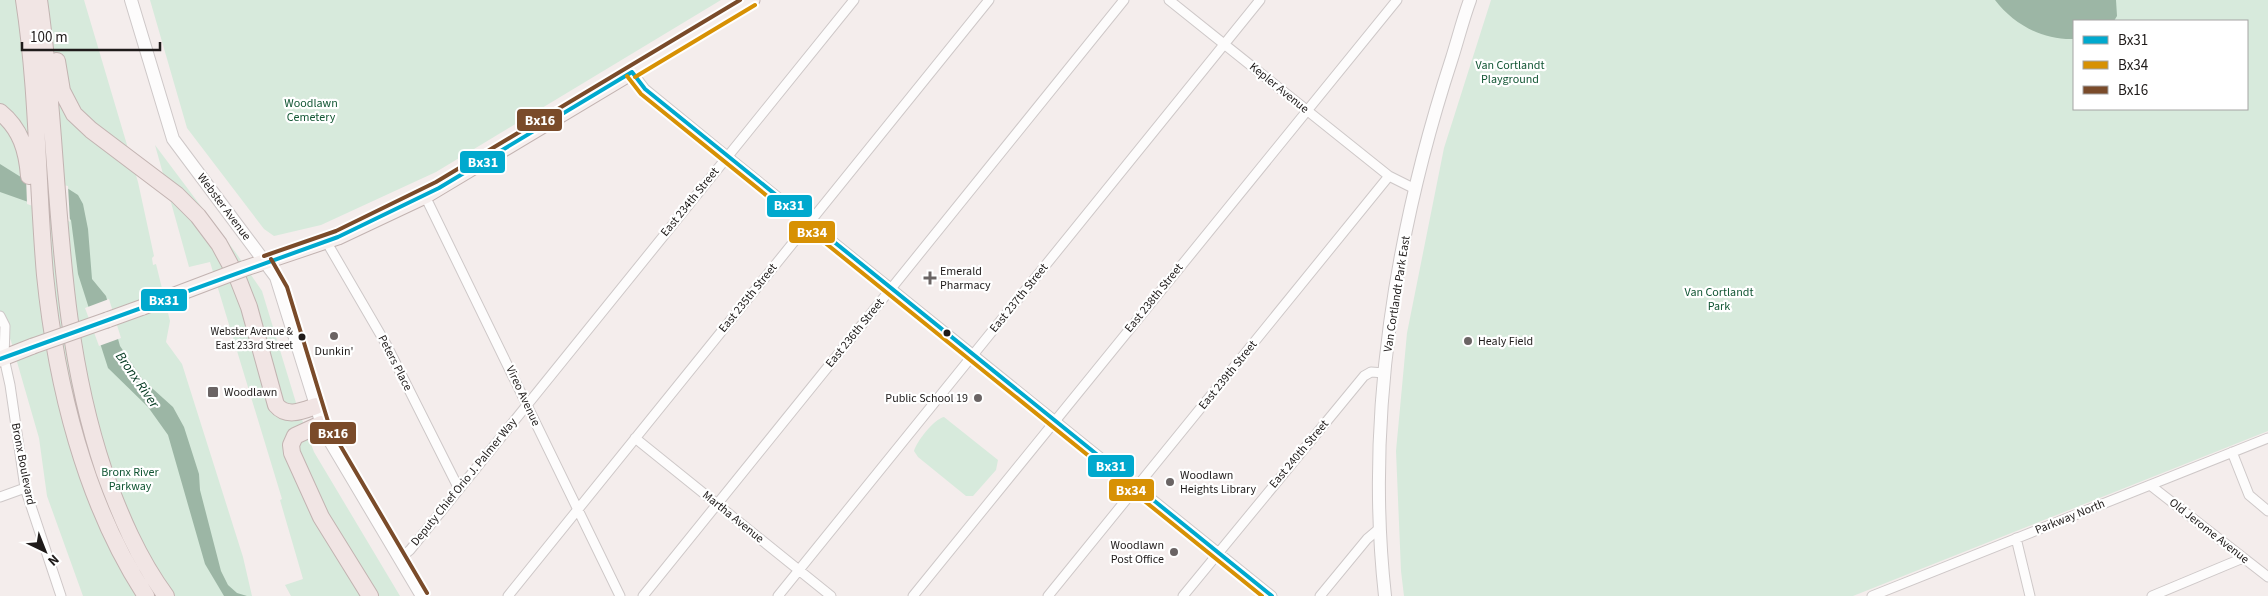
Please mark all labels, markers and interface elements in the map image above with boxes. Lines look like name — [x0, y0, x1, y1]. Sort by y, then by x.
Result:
scale bar — [22, 20, 160, 52]
legend — [2073, 20, 2248, 110]
text: 100 m — [30, 27, 68, 48]
text: Bx31 — [2118, 30, 2148, 51]
text: Bx34 — [2118, 55, 2149, 76]
park label: Van Cortlandt Playground — [1476, 57, 1544, 88]
street label: Kepler Avenue — [1246, 59, 1312, 117]
text: Bx16 — [2118, 80, 2148, 101]
park label: Woodlawn Cemetery — [284, 95, 338, 126]
line badge: Bx16 — [516, 108, 563, 132]
text: Bx16 — [525, 111, 555, 131]
line badge: Bx31 — [459, 150, 506, 174]
text: Bx31 — [468, 153, 498, 173]
street label: East 234th Street — [657, 164, 723, 240]
street label: Webster Avenue — [193, 170, 255, 244]
line badge: Bx31 — [766, 194, 813, 218]
text: Bx31 — [774, 196, 804, 216]
line badge: Bx34 — [788, 220, 836, 244]
text: Bx34 — [797, 223, 828, 243]
street label: Van Cortlandt Park East — [1379, 235, 1415, 353]
street label: East 235th Street — [715, 260, 781, 336]
street label: East 237th Street — [986, 260, 1052, 336]
street label: East 238th Street — [1121, 260, 1187, 336]
place label: Emerald Pharmacy — [940, 263, 991, 294]
marker: Emerald Pharmacy — [924, 272, 936, 284]
park label: Van Cortlandt Park — [1685, 284, 1753, 315]
line badge: Bx31 — [140, 288, 188, 312]
text: Bx31 — [149, 291, 179, 311]
street label: East 236th Street — [822, 295, 888, 371]
place label: Webster Avenue & East 233rd Street — [211, 324, 293, 353]
unlabelled marker — [942, 328, 952, 338]
marker: Dunkin' — [328, 330, 340, 342]
marker: Webster Avenue & East 233rd Street — [297, 332, 307, 342]
street label: Peters Place — [374, 332, 416, 394]
place label: Healy Field — [1478, 333, 1533, 350]
marker: Healy Field — [1462, 335, 1474, 347]
street label: East 239th Street — [1195, 337, 1261, 413]
place label: Dunkin' — [315, 343, 353, 360]
water label: Bronx River — [110, 348, 164, 413]
street label: Vireo Avenue — [502, 363, 544, 429]
place label: Woodlawn — [224, 384, 277, 401]
marker: Woodlawn — [206, 385, 220, 399]
place label: Public School 19 — [885, 390, 968, 407]
marker: Public School 19 — [972, 392, 984, 404]
street label: Deputy Chief Orio J. Palmer Way — [407, 414, 521, 550]
street label: East 240th Street — [1265, 416, 1333, 492]
line badge: Bx16 — [309, 421, 357, 445]
street label: Bronx Boulevard — [7, 422, 39, 506]
text: Bx16 — [318, 424, 348, 444]
line badge: Bx31 — [1087, 454, 1135, 478]
text: Bx31 — [1096, 457, 1126, 477]
park label: Bronx River Parkway — [101, 464, 160, 495]
place label: Woodlawn Heights Library — [1180, 467, 1256, 498]
marker: Woodlawn Heights Library — [1164, 476, 1176, 488]
line badge: Bx34 — [1108, 478, 1155, 502]
text: Bx34 — [1116, 481, 1147, 501]
street label: Martha Avenue — [699, 487, 768, 547]
street label: Old Jerome Avenue — [2165, 494, 2253, 568]
street label: Parkway North — [2033, 495, 2107, 539]
north arrow — [20, 526, 70, 576]
place label: Woodlawn Post Office — [1111, 537, 1164, 568]
marker: Woodlawn Post Office — [1168, 546, 1180, 558]
text: N — [43, 549, 63, 570]

